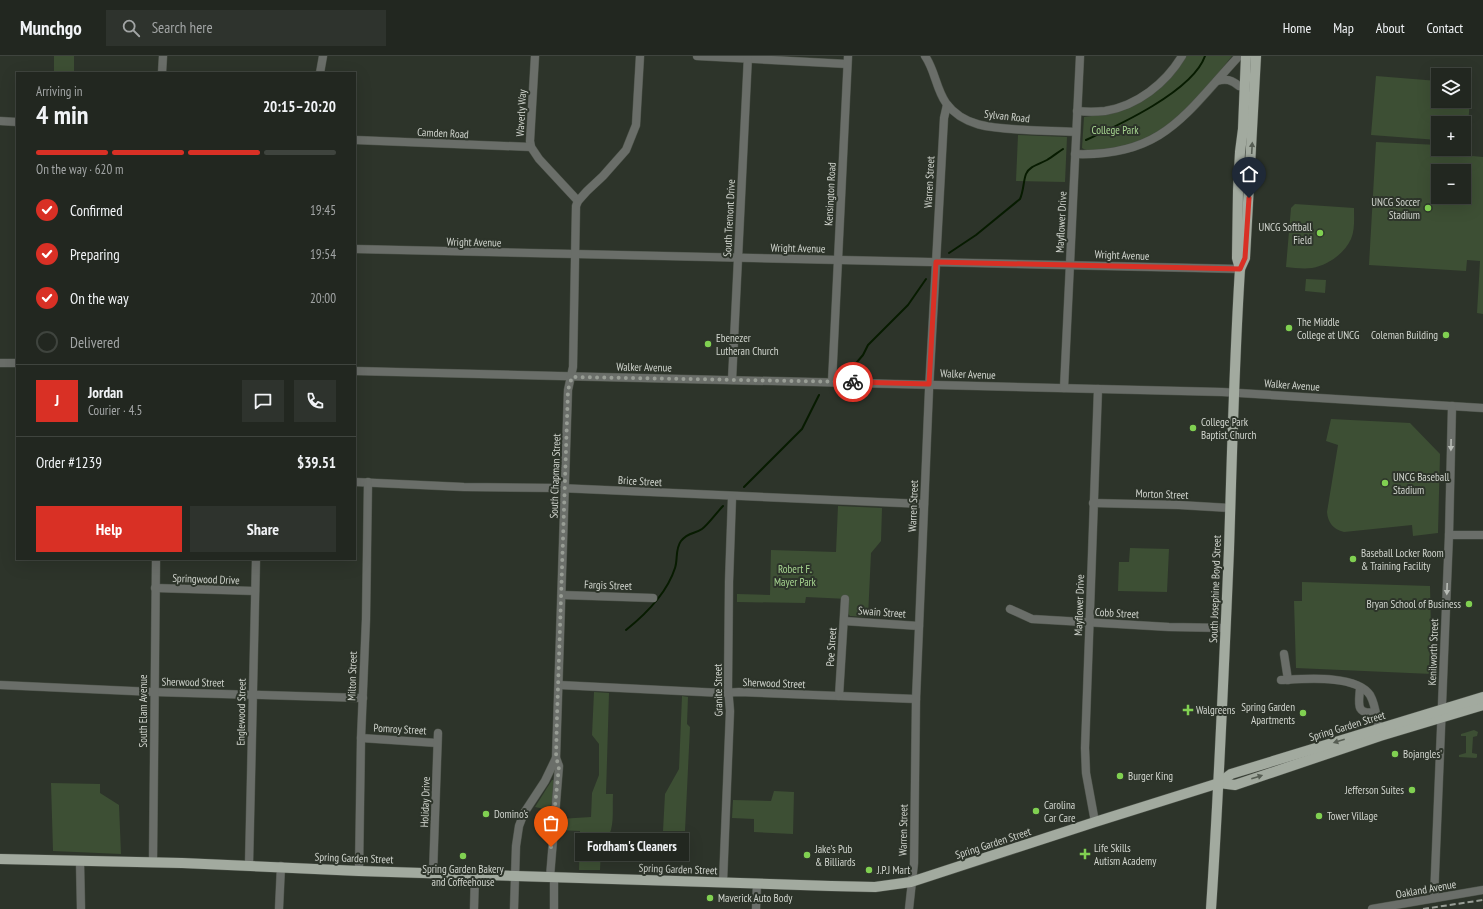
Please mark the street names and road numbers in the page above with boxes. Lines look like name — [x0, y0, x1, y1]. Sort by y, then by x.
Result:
street label: Waverly Way — [513, 88, 529, 137]
street label: Sylvan Road — [983, 107, 1031, 125]
street label: Camden Road — [417, 125, 469, 141]
street label: Warren Street — [921, 156, 937, 208]
street label: Kensington Road — [821, 162, 839, 226]
street label: South Tremont Drive — [720, 178, 738, 257]
street label: Mayflower Drive — [1052, 190, 1070, 253]
street label: Wright Avenue — [446, 235, 502, 249]
street label: Wright Avenue — [770, 241, 826, 255]
street label: Wright Avenue — [1094, 247, 1150, 263]
street label: Walker Avenue — [616, 360, 672, 374]
street label: Walker Avenue — [940, 366, 996, 382]
street label: Walker Avenue — [1264, 376, 1321, 394]
street label: South Chapman Street — [547, 433, 563, 519]
street label: Brice Street — [618, 473, 662, 489]
street label: Warren Street — [905, 480, 921, 532]
street label: Morton Street — [1135, 486, 1189, 502]
street label: South Josephine Boyd Street — [1206, 535, 1224, 643]
street label: Springwood Drive — [172, 571, 240, 587]
street label: Mayflower Drive — [1071, 574, 1087, 636]
street label: Fargis Street — [584, 577, 632, 593]
street label: Swain Street — [858, 603, 906, 621]
street label: Cobb Street — [1095, 605, 1139, 621]
street label: Kenilworth Street — [1425, 618, 1441, 686]
street label: Poe Street — [823, 627, 839, 667]
street label: Milton Street — [344, 651, 360, 701]
street label: Granite Street — [711, 664, 725, 716]
street label: South Elam Avenue — [136, 674, 150, 748]
street label: Sherwood Street — [161, 674, 225, 690]
street label: Sherwood Street — [742, 675, 806, 691]
street label: Englewood Street — [233, 678, 249, 746]
street label: Spring Garden Street — [1307, 708, 1387, 744]
street label: Pomroy Street — [373, 721, 427, 737]
street label: Holiday Drive — [417, 776, 433, 828]
street label: Warren Street — [896, 804, 910, 856]
street label: Spring Garden Street — [953, 824, 1033, 862]
street label: Spring Garden Street — [314, 850, 394, 866]
street label: Spring Garden Street — [638, 861, 718, 877]
street label: Oakland Avenue — [1395, 877, 1458, 901]

